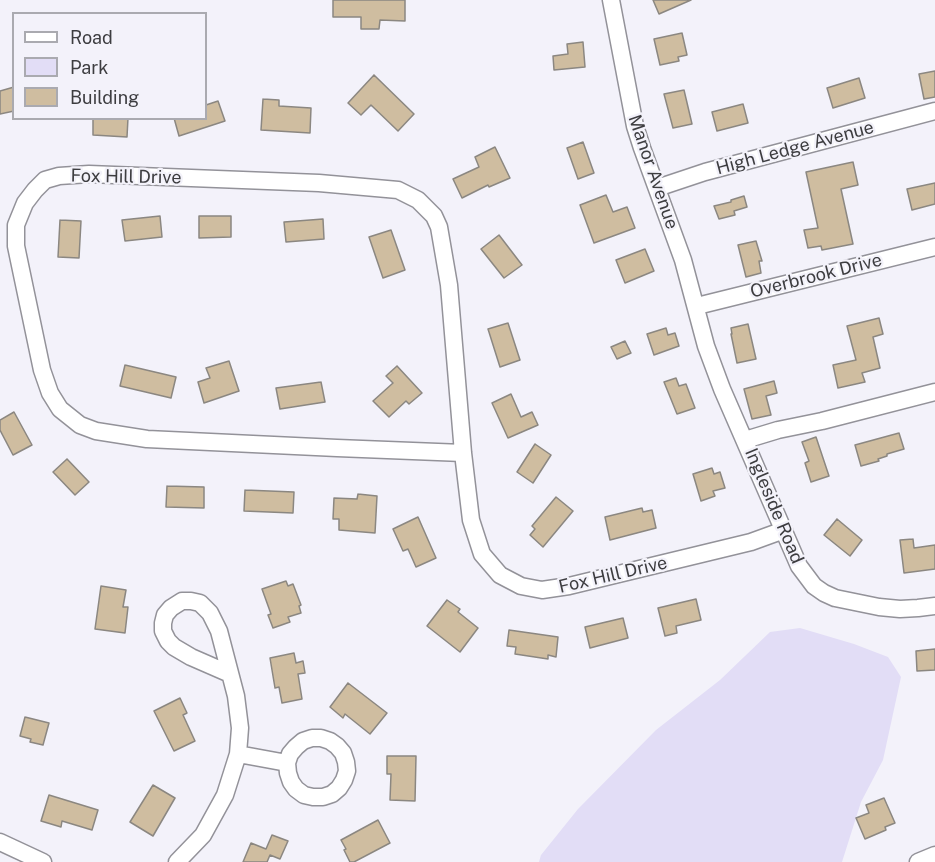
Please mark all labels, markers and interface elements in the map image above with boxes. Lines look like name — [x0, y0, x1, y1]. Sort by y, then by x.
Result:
legend — [12, 12, 207, 120]
text: Road — [70, 27, 113, 48]
text: Park — [70, 57, 108, 78]
text: Building — [70, 87, 139, 108]
street label: Manor Avenue — [623, 112, 683, 232]
street label: High Ledge Avenue — [714, 117, 876, 179]
street label: Fox Hill Drive — [70, 165, 182, 189]
street label: Overbrook Drive — [748, 249, 884, 303]
street label: Ingleside Road — [740, 445, 808, 567]
street label: Fox Hill Drive — [557, 552, 669, 598]

